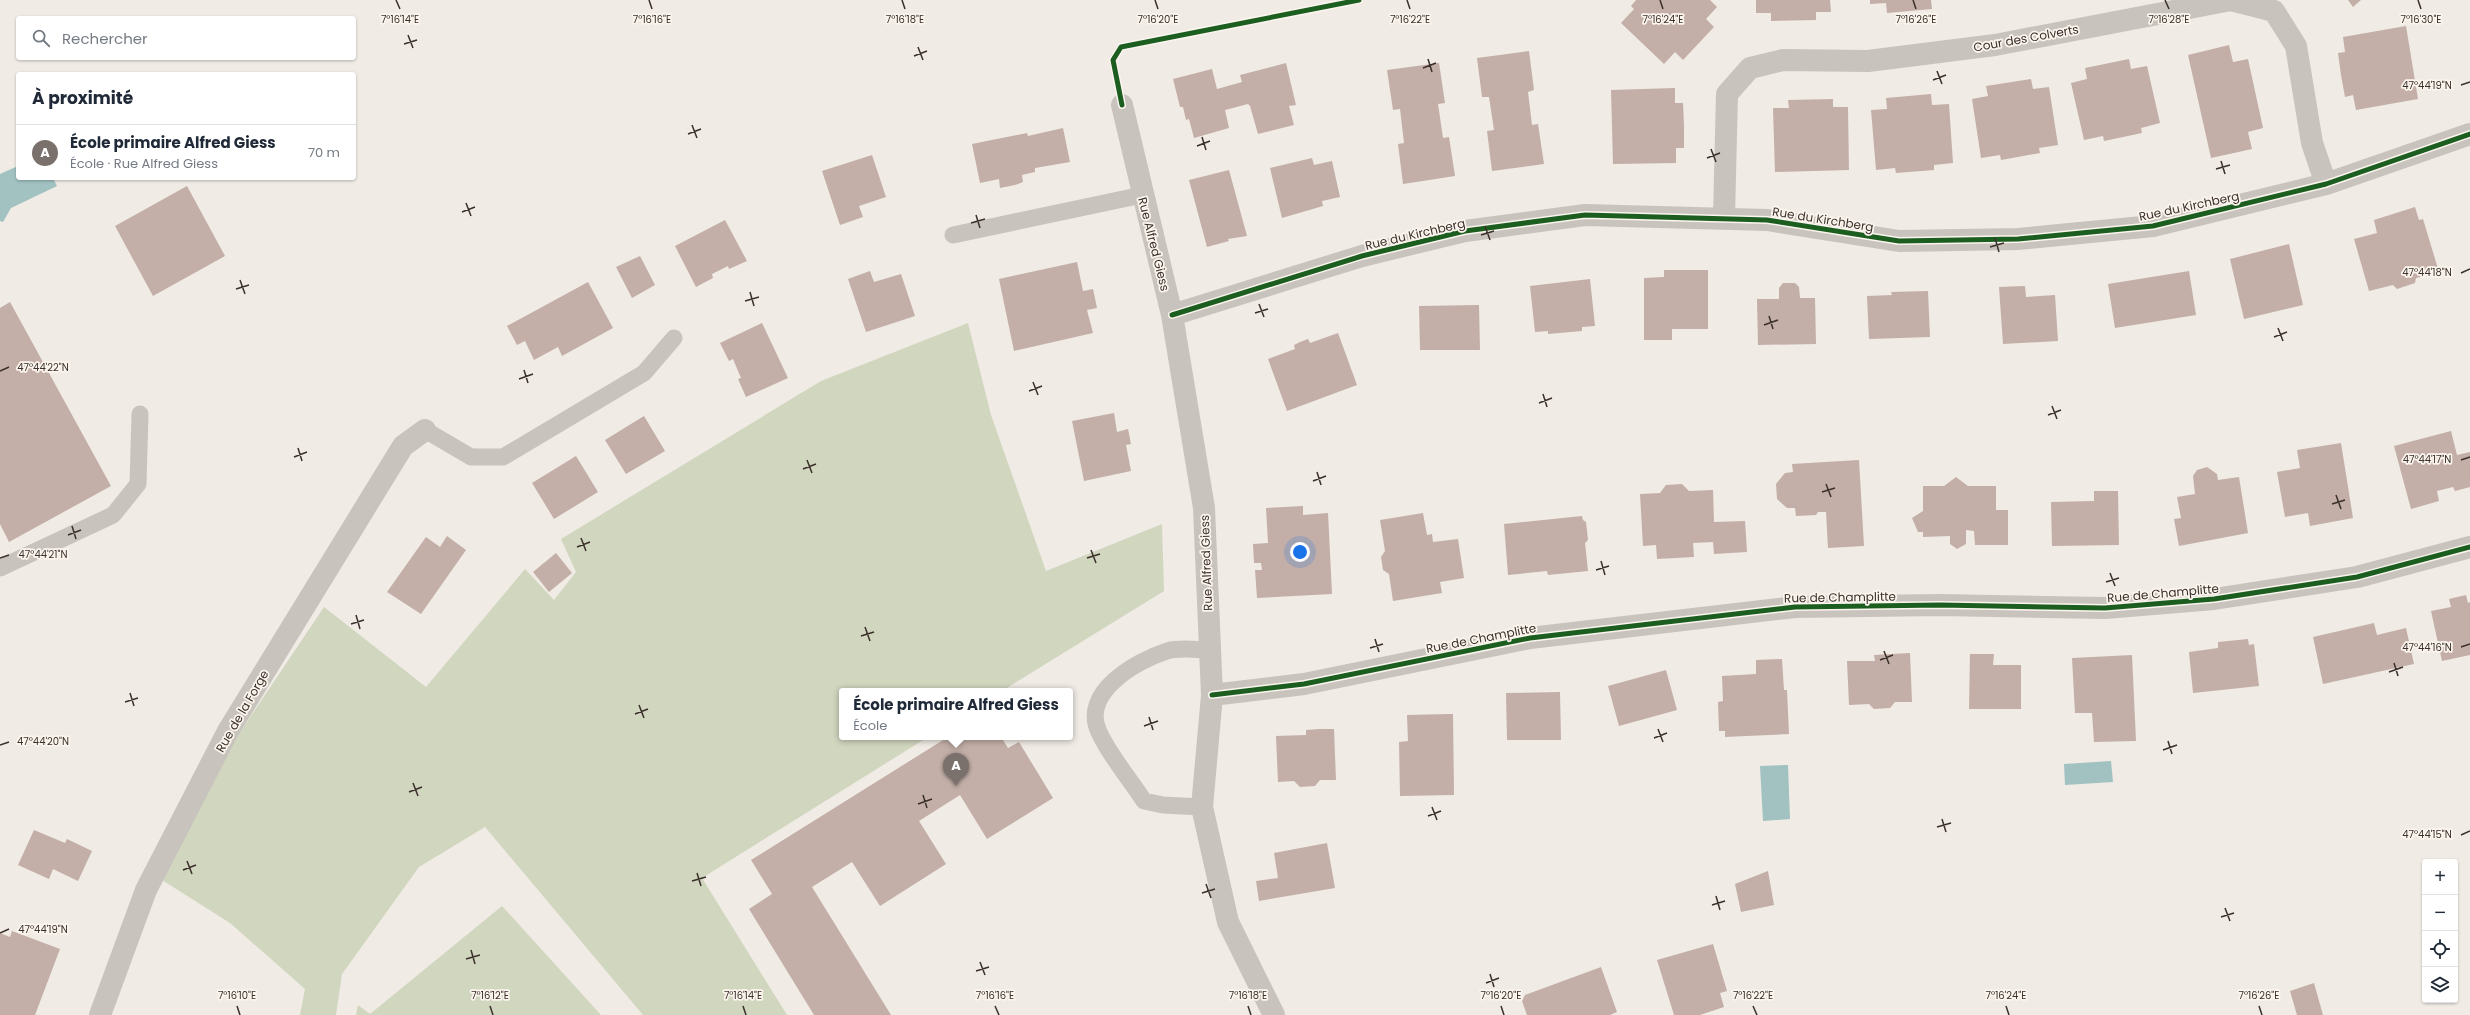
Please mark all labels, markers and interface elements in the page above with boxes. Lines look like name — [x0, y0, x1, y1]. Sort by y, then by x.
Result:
text: 7°16'14"E — [381, 12, 419, 27]
text: 7°16'16"E — [633, 12, 671, 27]
text: 7°16'18"E — [886, 12, 924, 27]
text: 7°16'20"E — [1138, 12, 1178, 27]
text: 7°16'22"E — [1390, 12, 1430, 27]
text: 7°16'24"E — [1643, 12, 1683, 27]
text: 7°16'26"E — [1896, 12, 1936, 27]
text: 7°16'28"E — [2149, 12, 2189, 27]
text: 7°16'30"E — [2401, 12, 2441, 27]
search box — [16, 16, 356, 60]
street label: Cour des Colverts — [1972, 20, 2080, 56]
icon: search — [30, 27, 52, 49]
text: Rechercher — [62, 28, 148, 49]
text: 47°44'19"N — [2402, 78, 2452, 93]
text: À proximité — [32, 86, 133, 110]
text: École primaire Alfred Giess — [70, 132, 276, 153]
text: A — [40, 143, 50, 162]
text: 70 m — [308, 143, 340, 162]
text: École · Rue Alfred Giess — [70, 154, 218, 173]
street label: Rue du Kirchberg — [2137, 187, 2241, 225]
street label: Rue Alfred Giess — [1134, 195, 1174, 293]
street label: Rue du Kirchberg — [1771, 203, 1875, 235]
street label: Rue du Kirchberg — [1363, 214, 1467, 254]
text: 47°44'18"N — [2402, 265, 2452, 280]
text: 47°44'22"N — [17, 360, 69, 375]
text: 47°44'17"N — [2403, 452, 2451, 467]
street label: Rue Alfred Giess — [1196, 515, 1216, 611]
your location — [1290, 542, 1310, 562]
text: 47°44'21"N — [19, 547, 67, 562]
street label: Rue de Champlitte — [2106, 580, 2220, 606]
street label: Rue de Champlitte — [1784, 588, 1896, 606]
street label: Rue de Champlitte — [1424, 619, 1538, 657]
text: 47°44'16"N — [2402, 640, 2452, 655]
street label: Rue de la Forge — [212, 667, 272, 755]
popup — [839, 688, 1073, 740]
text: École primaire Alfred Giess — [853, 694, 1059, 715]
text: École — [853, 716, 887, 735]
text: 47°44'20"N — [17, 734, 69, 749]
pin: A — [943, 753, 969, 786]
text: 47°44'15"N — [2402, 827, 2452, 842]
map controls — [2422, 859, 2458, 1003]
button: + — [2422, 859, 2458, 895]
button: − — [2422, 895, 2458, 931]
text: 47°44'19"N — [18, 922, 68, 937]
button: locate — [2422, 931, 2458, 967]
button: layers — [2422, 967, 2458, 1003]
text: 7°16'10"E — [218, 988, 256, 1003]
text: 7°16'12"E — [471, 988, 509, 1003]
text: 7°16'14"E — [724, 988, 762, 1003]
text: 7°16'16"E — [976, 988, 1014, 1003]
text: 7°16'18"E — [1229, 988, 1267, 1003]
text: 7°16'20"E — [1481, 988, 1521, 1003]
text: 7°16'22"E — [1733, 988, 1773, 1003]
text: 7°16'24"E — [1986, 988, 2026, 1003]
text: 7°16'26"E — [2239, 988, 2279, 1003]

